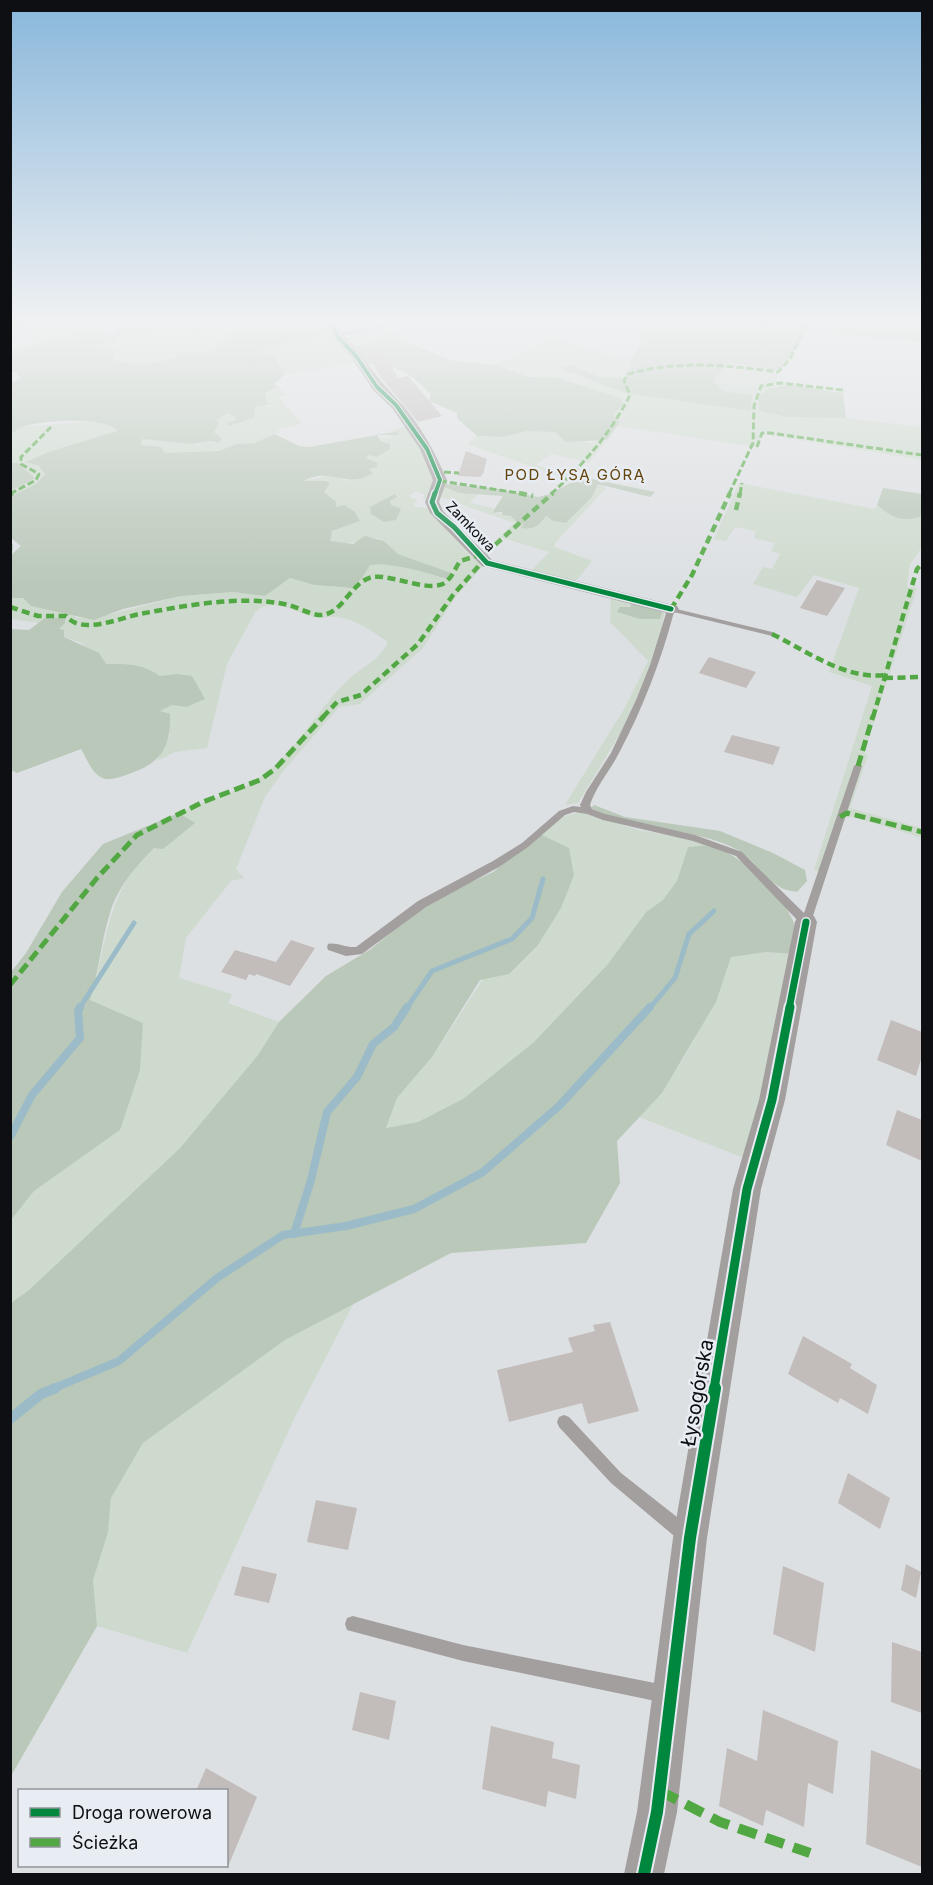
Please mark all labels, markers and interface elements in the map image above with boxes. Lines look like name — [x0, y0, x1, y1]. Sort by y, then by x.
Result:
district label: POD ŁYSĄ GÓRĄ — [504, 465, 646, 484]
street label: Zamkowa — [443, 497, 499, 555]
street label: Łysogórska — [676, 1337, 718, 1449]
legend — [18, 1789, 228, 1867]
text: Droga rowerowa — [72, 1802, 212, 1823]
text: Ścieżka — [72, 1831, 138, 1853]

